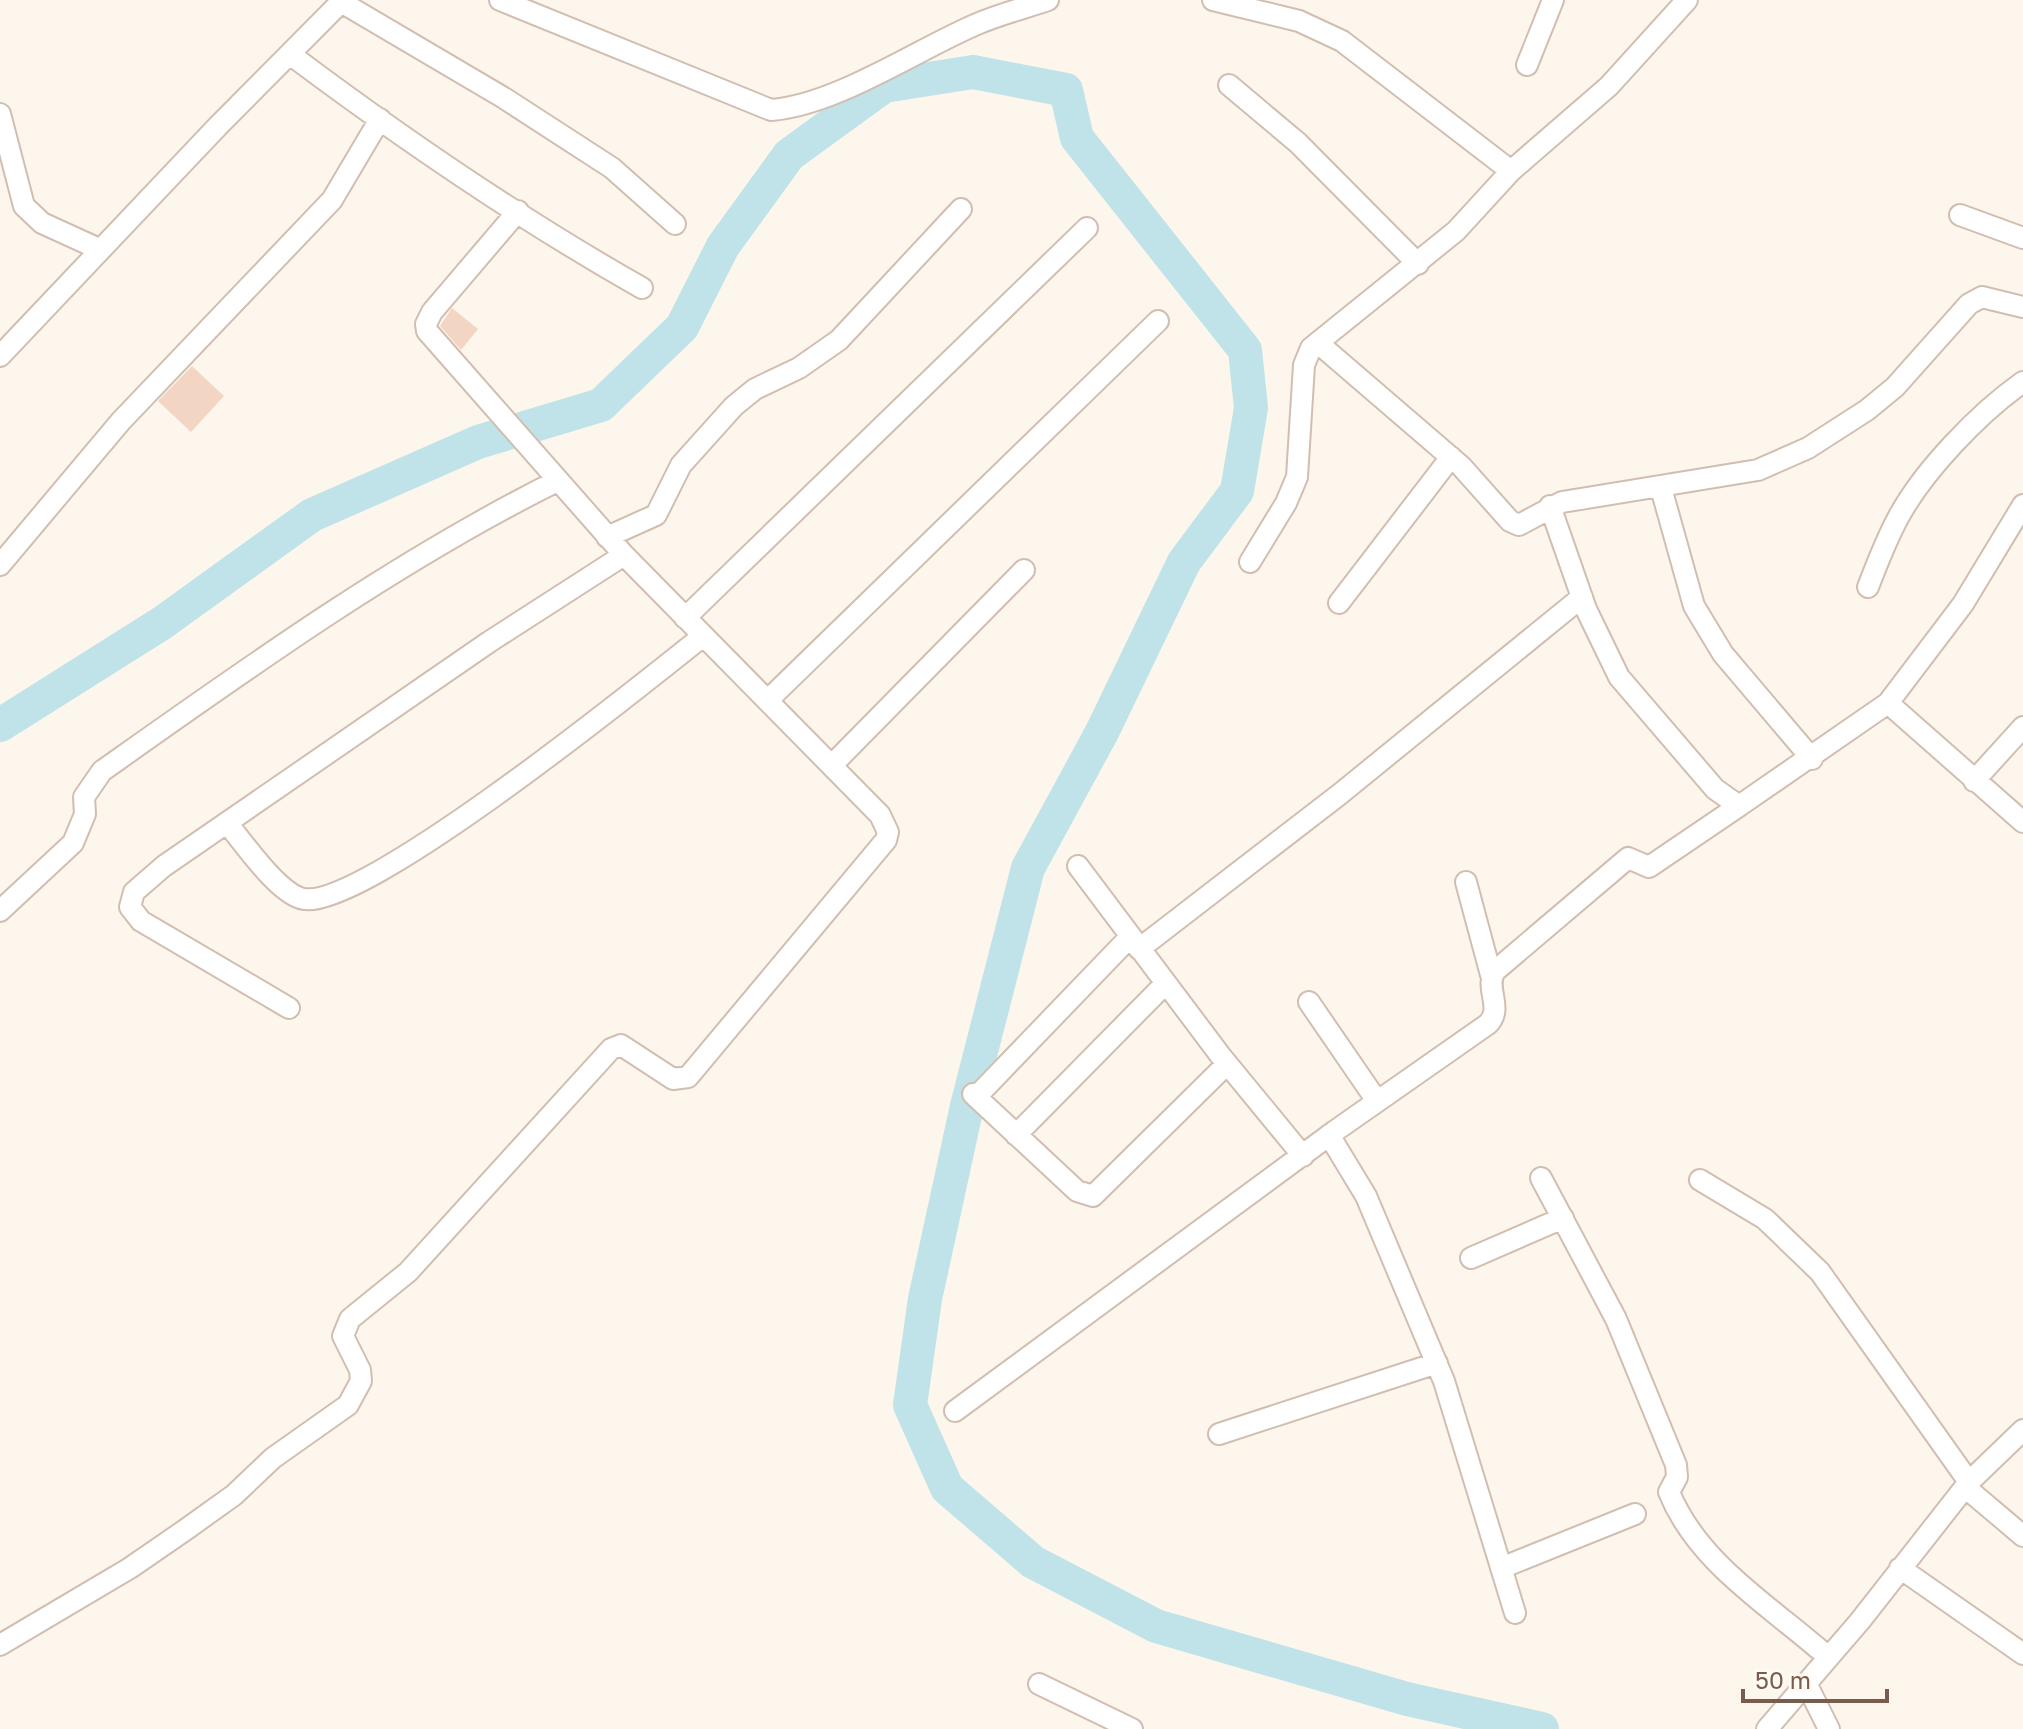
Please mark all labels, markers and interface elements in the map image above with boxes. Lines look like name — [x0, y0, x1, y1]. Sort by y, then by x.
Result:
scale bar — [1743, 1653, 1887, 1703]
text: 50 m — [1755, 1665, 1811, 1694]

